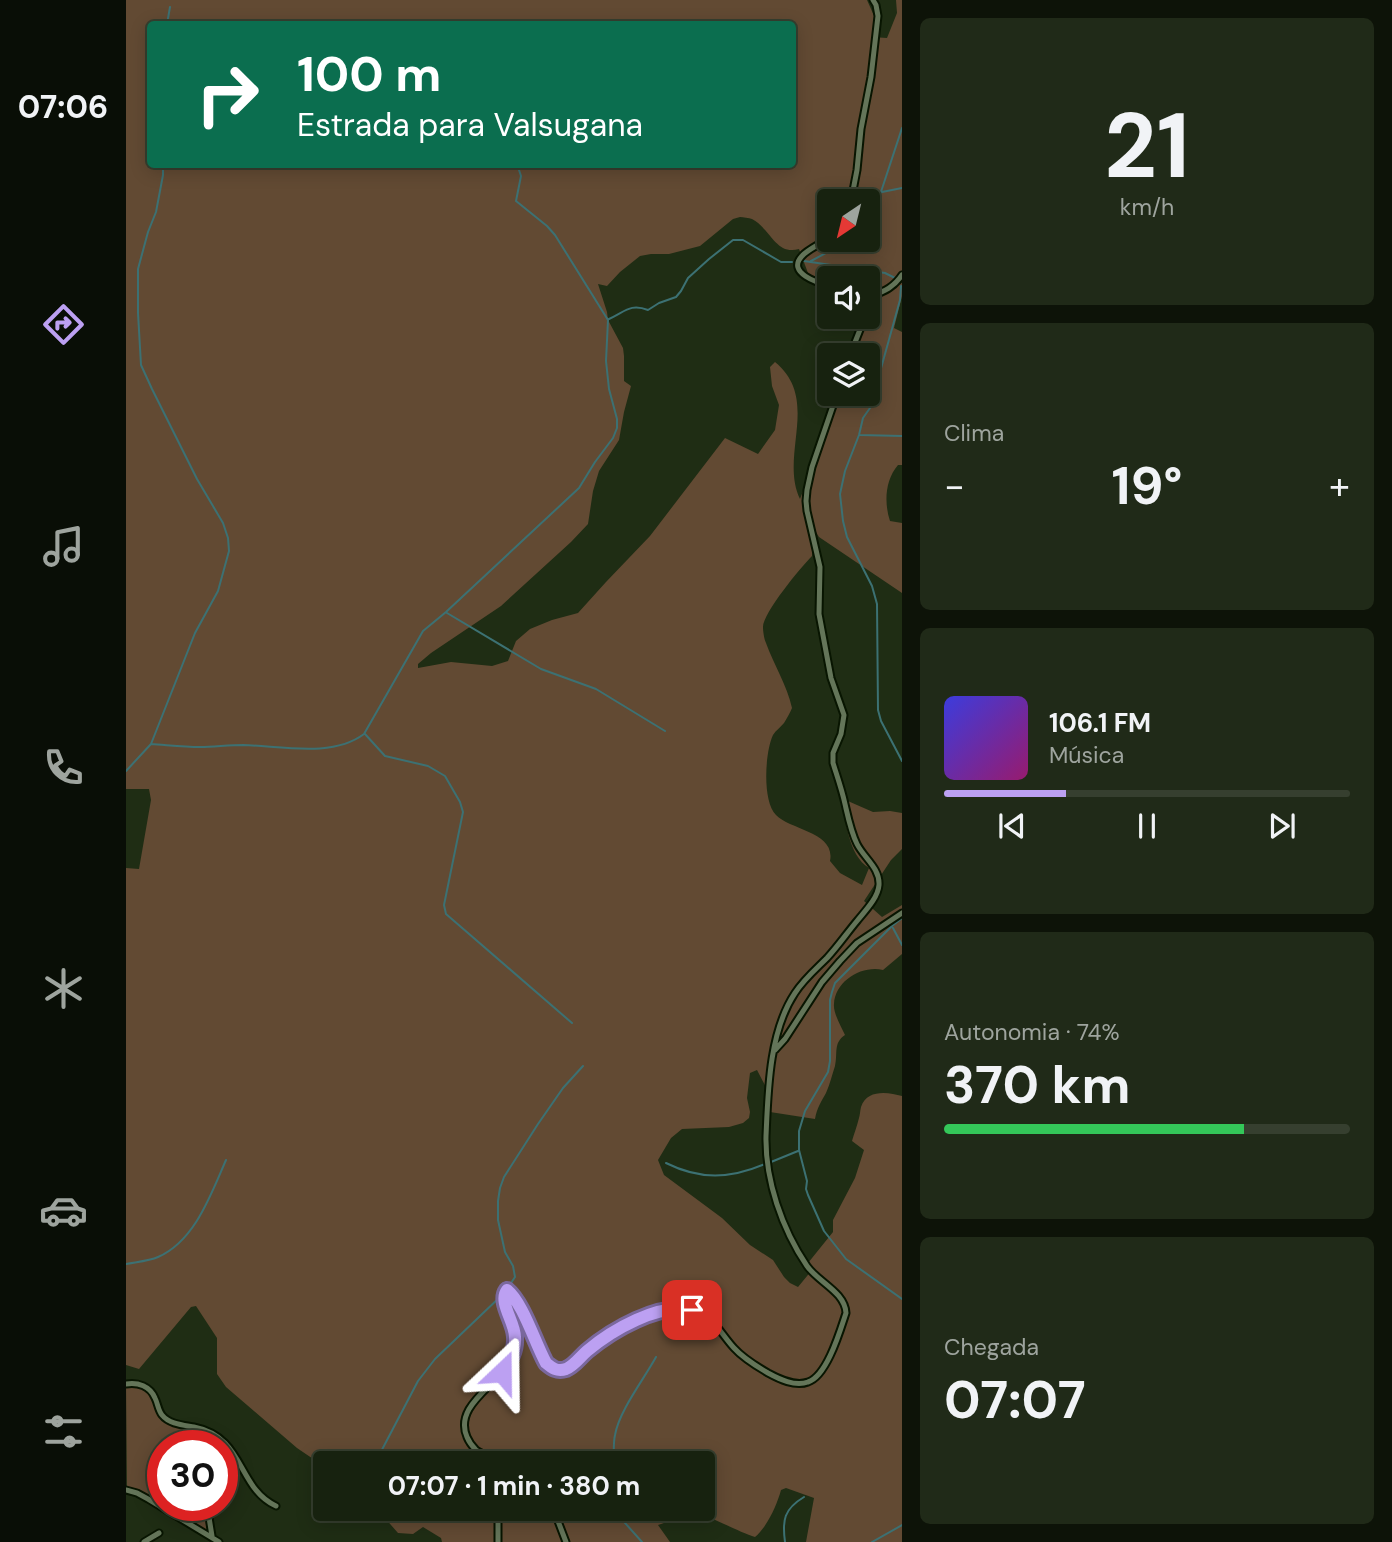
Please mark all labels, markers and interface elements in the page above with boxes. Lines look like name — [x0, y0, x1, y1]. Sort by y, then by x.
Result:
text: 100 m — [297, 42, 441, 106]
icon: right — [182, 49, 273, 140]
text: 07:06 — [18, 86, 108, 128]
text: 21 — [1104, 87, 1190, 205]
text: Estrada para Valsugana — [297, 104, 643, 146]
north arrow — [817, 189, 880, 252]
map controls — [817, 189, 880, 406]
text: km/h — [1120, 192, 1174, 222]
button: sound — [817, 266, 880, 329]
icon: directions — [39, 300, 88, 349]
button: layers — [817, 343, 880, 406]
text: Clima — [944, 418, 1004, 448]
text: 19° — [1112, 452, 1182, 520]
text: − — [944, 461, 965, 511]
text: + — [1329, 461, 1350, 511]
icon: music — [39, 522, 88, 571]
text: 106.1 FM — [1049, 706, 1151, 740]
text: Música — [1049, 740, 1124, 770]
icon: phone — [39, 743, 88, 792]
icon: previous — [993, 807, 1031, 845]
icon: pause — [1128, 807, 1166, 845]
icon: next — [1263, 807, 1301, 845]
icon: climate — [39, 964, 88, 1013]
text: Autonomia · 74% — [944, 1017, 1120, 1047]
text: 370 km — [944, 1051, 1130, 1119]
icon: car — [39, 1186, 88, 1235]
pin — [662, 1280, 722, 1340]
icon: arrive — [673, 1291, 711, 1329]
text: Chegada — [944, 1332, 1039, 1362]
position arrow — [465, 1335, 539, 1409]
text: 07:07 — [944, 1366, 1086, 1434]
icon: filters — [39, 1407, 88, 1456]
speed limit sign: 30 — [147, 1430, 238, 1521]
text: 07:07 · 1 min · 380 m — [388, 1469, 640, 1503]

